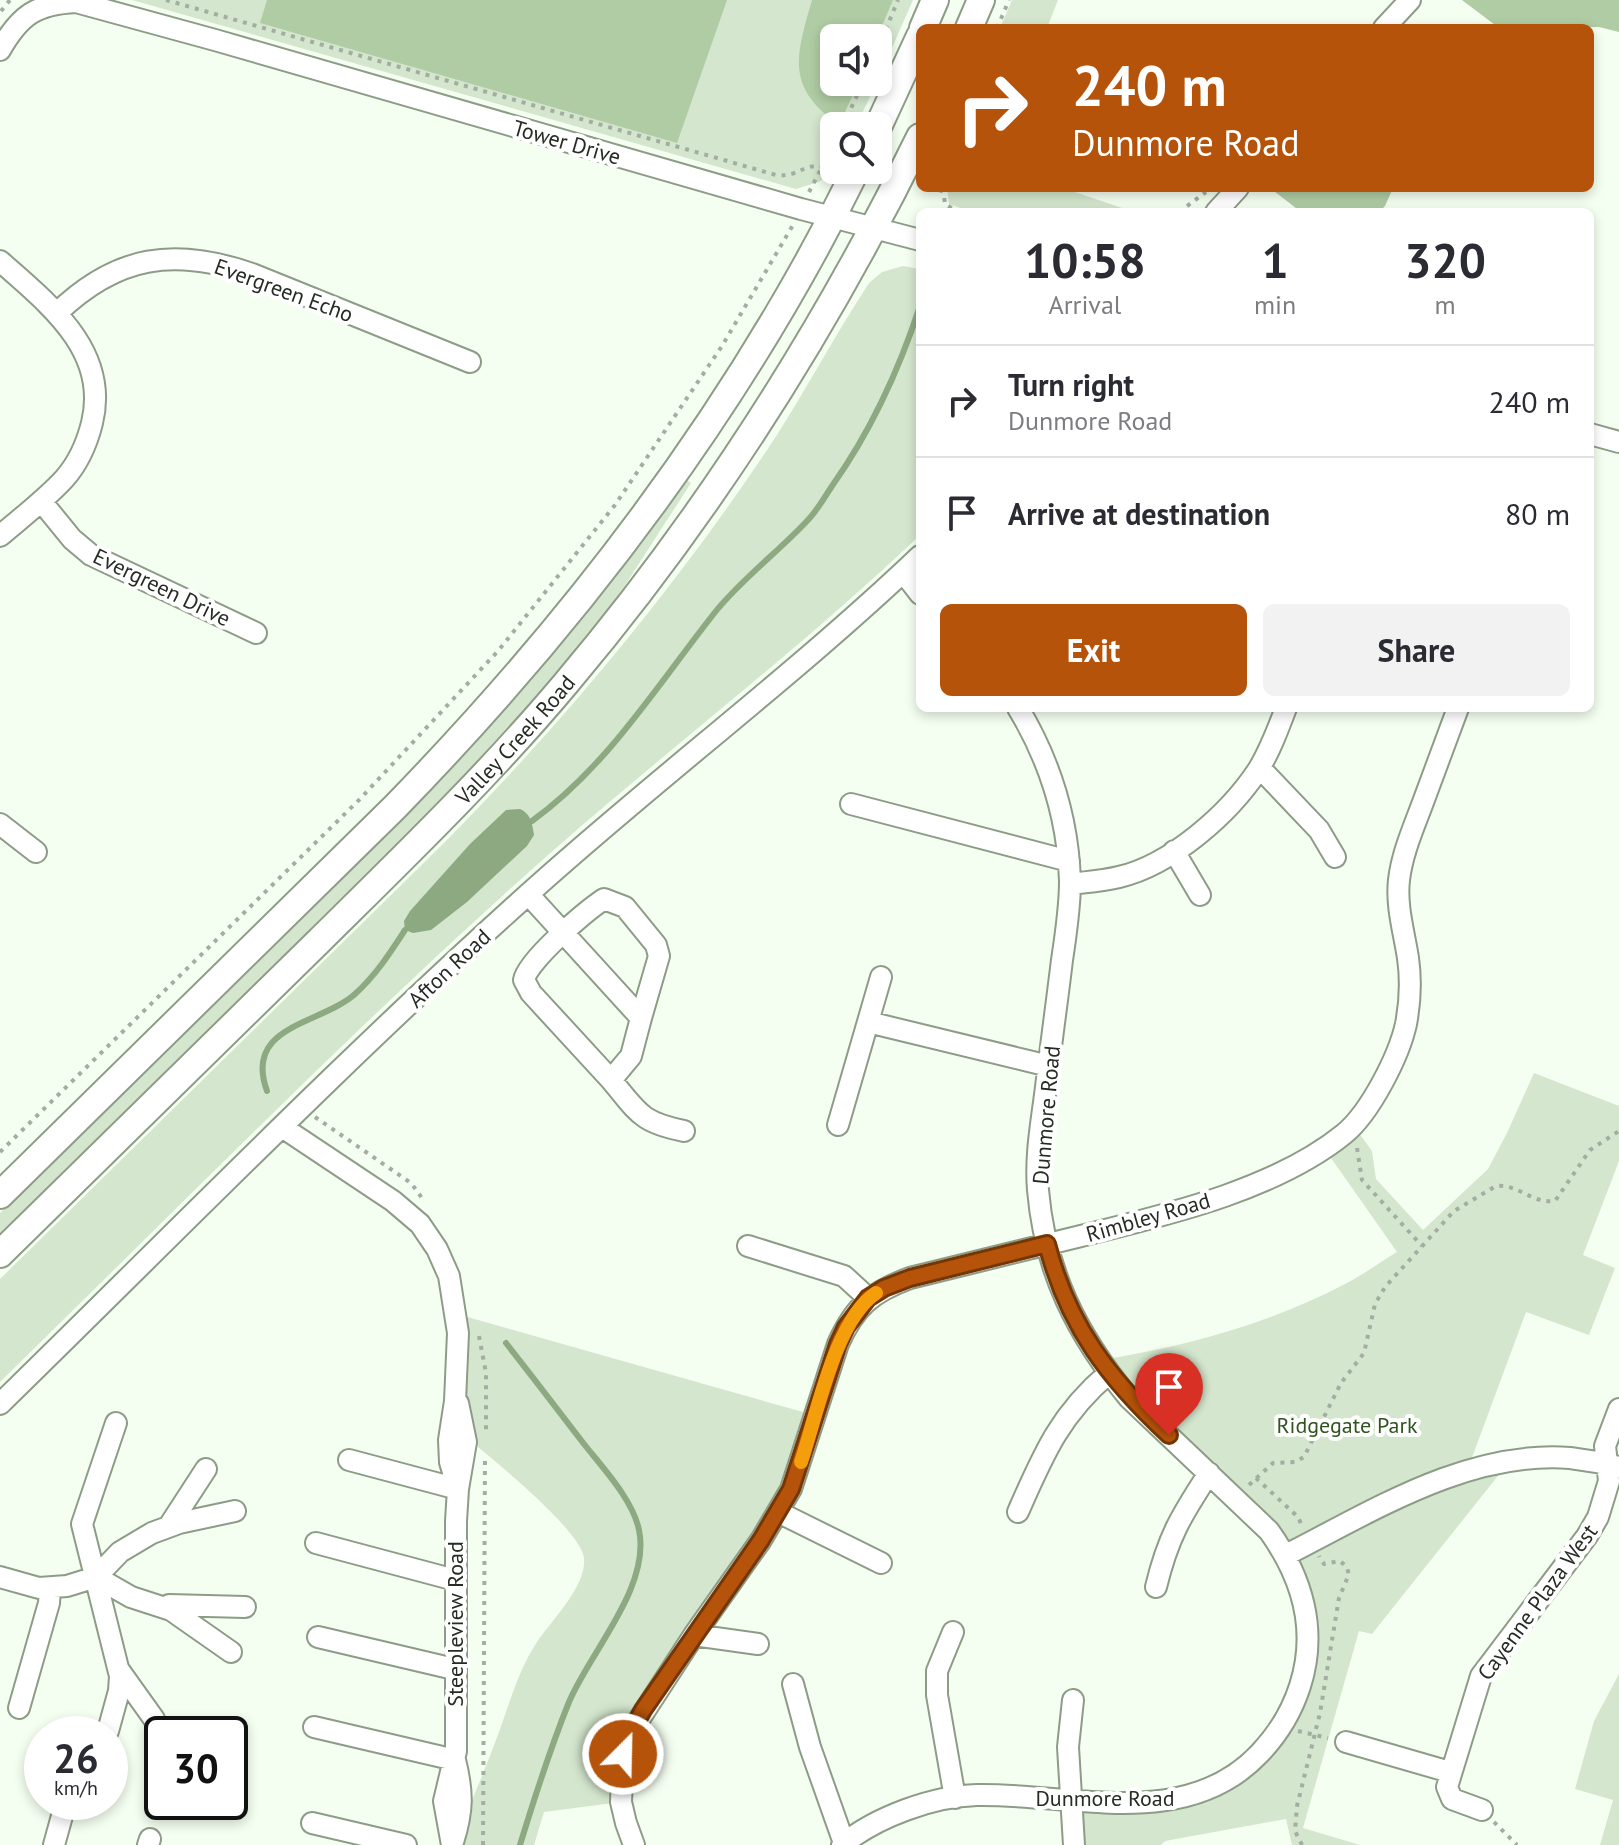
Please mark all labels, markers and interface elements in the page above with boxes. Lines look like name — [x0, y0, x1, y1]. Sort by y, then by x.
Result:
map controls — [820, 24, 892, 184]
button: sound — [820, 24, 892, 96]
text: 240 m — [1072, 49, 1227, 121]
icon: right — [940, 56, 1044, 160]
button: search — [820, 112, 892, 184]
street label: Tower Drive — [510, 113, 624, 171]
text: Dunmore Road — [1072, 119, 1300, 166]
text: 10:58 — [1024, 229, 1146, 291]
text: 1 — [1261, 229, 1289, 291]
text: 320 — [1404, 229, 1486, 291]
street label: Evergreen Echo — [211, 252, 357, 328]
text: Arrival — [1049, 288, 1121, 321]
text: min — [1254, 288, 1296, 321]
text: m — [1435, 288, 1456, 321]
text: Turn right — [1008, 365, 1134, 404]
icon: right — [940, 379, 984, 423]
text: 240 m — [1489, 382, 1570, 421]
text: Dunmore Road — [1008, 404, 1172, 437]
icon: arrive — [940, 491, 984, 535]
text: Arrive at destination — [1008, 494, 1270, 533]
text: 80 m — [1505, 494, 1570, 533]
street label: Evergreen Drive — [89, 542, 235, 632]
button: Exit — [940, 604, 1247, 696]
button: Share — [1263, 604, 1570, 696]
street label: Valley Creek Road — [449, 669, 581, 811]
street label: Afton Road — [402, 923, 496, 1013]
street label: Dunmore Road — [1026, 1045, 1066, 1185]
street label: Rimbley Road — [1083, 1186, 1213, 1248]
pin — [1135, 1353, 1203, 1435]
icon: arrive — [1147, 1365, 1191, 1409]
park label: Ridgegate Park — [1276, 1411, 1418, 1439]
street label: Cayenne Plaza West — [1471, 1518, 1603, 1686]
street label: Steepleview Road — [441, 1541, 469, 1707]
position arrow — [581, 1712, 665, 1796]
speed limit sign: 30 — [144, 1716, 248, 1820]
text: 26 — [53, 1732, 99, 1784]
text: km/h — [54, 1775, 98, 1801]
street label: Dunmore Road — [1035, 1784, 1175, 1812]

